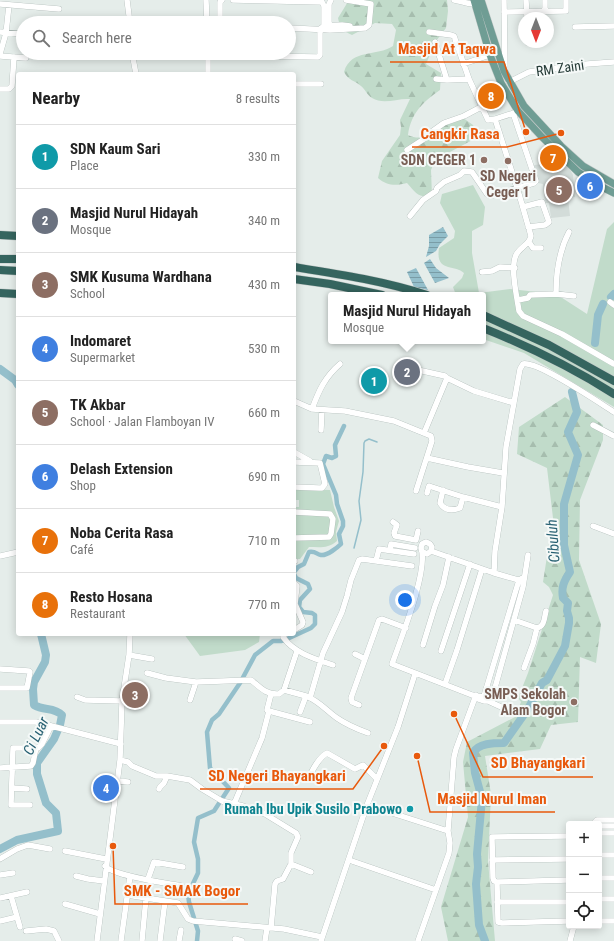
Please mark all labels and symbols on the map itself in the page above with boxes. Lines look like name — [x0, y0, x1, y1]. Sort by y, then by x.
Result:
north arrow — [518, 12, 554, 48]
callout: Masjid At Taqwa — [390, 35, 504, 62]
text: Masjid At Taqwa — [398, 40, 496, 58]
street label: RM Zaini — [535, 57, 585, 79]
pin: 8 — [478, 81, 504, 111]
callout: Cangkir Rasa — [412, 120, 507, 147]
text: Cangkir Rasa — [420, 125, 500, 143]
pin: 7 — [540, 143, 566, 173]
place label: SDN CEGER 1 — [401, 152, 476, 168]
marker: SDN CEGER 1 — [479, 155, 489, 165]
marker: SD Negeri Ceger 1 — [503, 156, 513, 166]
place label: SD Negeri Ceger 1 — [480, 168, 536, 200]
pin: 6 — [577, 171, 603, 201]
pin: 5 — [546, 175, 572, 205]
pin: 2 — [394, 357, 420, 387]
pin: 1 — [361, 366, 387, 396]
water label: Cibuluh — [543, 519, 563, 563]
your location — [395, 590, 415, 610]
pin: 3 — [122, 680, 148, 710]
place label: SMPS Sekolah Alam Bogor — [484, 686, 566, 718]
marker: SMPS Sekolah Alam Bogor — [569, 697, 579, 707]
water label: Ci Luar — [19, 714, 53, 758]
callout: SD Bhayangkari — [483, 750, 593, 777]
text: SD Bhayangkari — [491, 754, 585, 772]
callout: SD Negeri Bhayangkari — [200, 762, 353, 789]
text: SD Negeri Bhayangkari — [208, 767, 346, 785]
pin: 4 — [93, 773, 119, 803]
callout: Masjid Nurul Iman — [430, 785, 555, 812]
text: Masjid Nurul Iman — [437, 790, 547, 808]
place label: Rumah Ibu Upik Susilo Prabowo — [224, 801, 402, 817]
marker: Rumah Ibu Upik Susilo Prabowo — [405, 804, 415, 814]
callout: SMK - SMAK Bogor — [115, 877, 248, 904]
text: SMK - SMAK Bogor — [124, 882, 240, 900]

